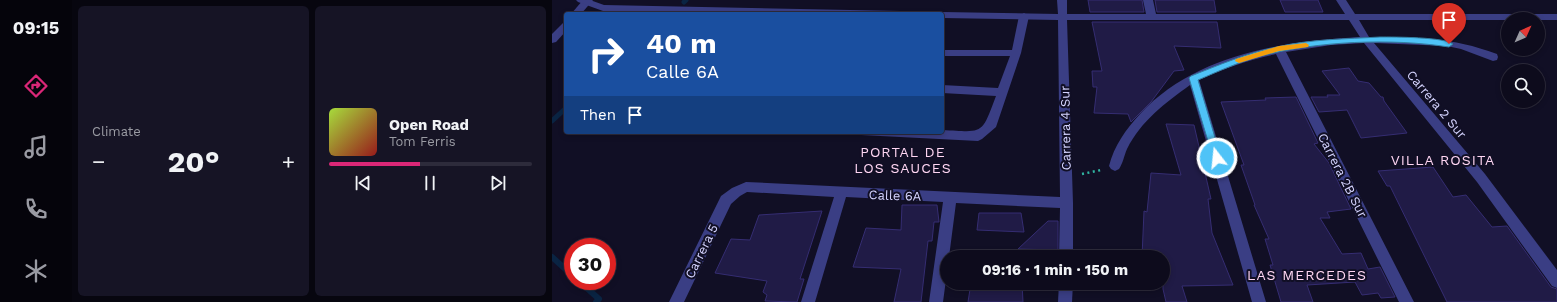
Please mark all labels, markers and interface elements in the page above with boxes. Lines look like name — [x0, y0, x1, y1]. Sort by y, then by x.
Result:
pin — [1432, 3, 1466, 44]
icon: arrive — [1438, 9, 1460, 31]
north arrow — [1501, 12, 1545, 56]
map controls — [1501, 12, 1545, 108]
text: 09:15 — [13, 17, 59, 38]
text: 40 m — [646, 27, 716, 60]
icon: right — [580, 28, 632, 80]
text: Calle 6A — [646, 61, 719, 82]
button: search — [1501, 64, 1545, 108]
street label: Carrera 2 Sur — [1404, 67, 1469, 141]
icon: directions — [22, 72, 50, 100]
street label: Carrera 4 Sur — [1057, 85, 1074, 170]
icon: arrive — [624, 104, 646, 126]
text: Then — [580, 106, 616, 124]
text: Open Road — [389, 116, 469, 134]
text: Climate — [92, 124, 141, 139]
street label: Carrera 2B Sur — [1315, 130, 1370, 220]
icon: music — [22, 133, 50, 161]
text: Tom Ferris — [389, 134, 456, 149]
position arrow — [1196, 137, 1238, 179]
text: 20° — [167, 144, 220, 179]
district label: PORTAL DE LOS SAUCES — [854, 144, 952, 176]
text: − — [92, 149, 105, 174]
text: + — [282, 149, 295, 174]
district label: VILLA ROSITA — [1391, 152, 1495, 168]
icon: previous — [352, 172, 374, 194]
icon: pause — [419, 172, 441, 194]
icon: next — [487, 172, 509, 194]
street label: Calle 6A — [868, 187, 922, 204]
icon: phone — [22, 195, 50, 223]
street label: Carrera 5 — [682, 222, 721, 281]
speed limit sign: 30 — [564, 238, 616, 290]
icon: climate — [22, 257, 50, 285]
text: 09:16 · 1 min · 150 m — [982, 261, 1128, 279]
district label: LAS MERCEDES — [1247, 267, 1367, 283]

